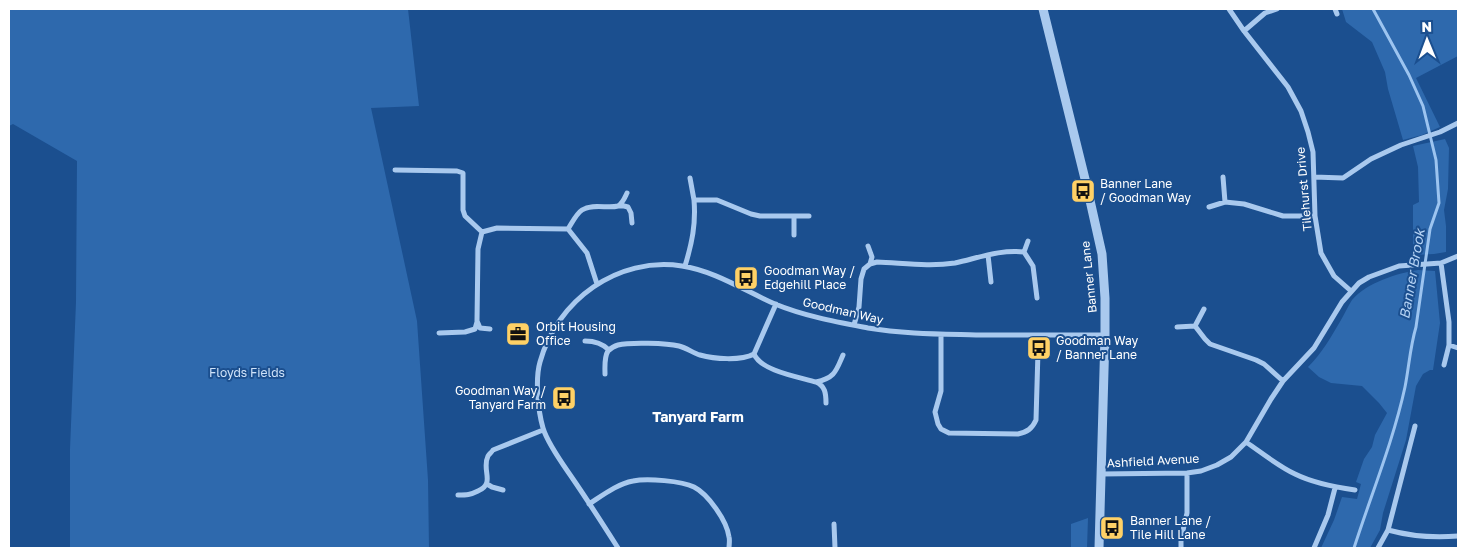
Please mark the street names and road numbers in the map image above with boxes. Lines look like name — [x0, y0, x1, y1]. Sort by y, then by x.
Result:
street label: Tilehurst Drive — [1292, 146, 1315, 232]
street label: Banner Lane — [1077, 240, 1100, 314]
street label: Goodman Way — [801, 294, 885, 327]
street label: Ashfield Avenue — [1106, 451, 1200, 470]

